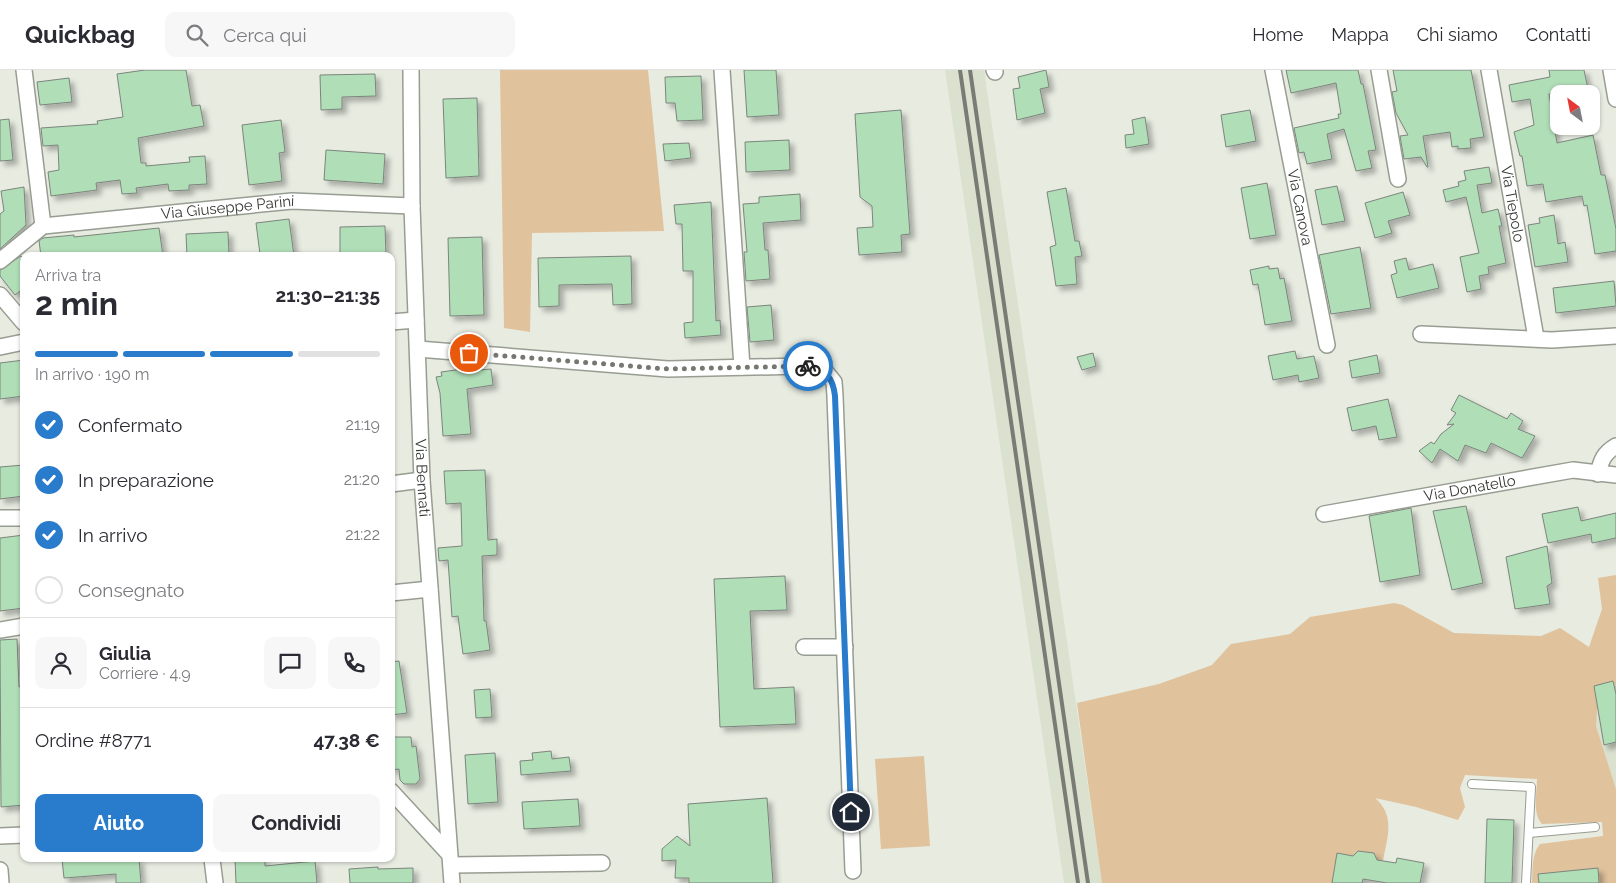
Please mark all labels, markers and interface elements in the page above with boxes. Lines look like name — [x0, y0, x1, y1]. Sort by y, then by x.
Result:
search box — [165, 12, 515, 57]
text: Quickbag — [25, 20, 135, 49]
icon: search — [183, 21, 211, 49]
text: Cerca qui — [223, 24, 307, 46]
text: Home — [1252, 24, 1303, 45]
text: Mappa — [1331, 24, 1389, 45]
text: Chi siamo — [1417, 24, 1498, 45]
text: Contatti — [1526, 24, 1591, 45]
north arrow — [1550, 85, 1600, 135]
map controls — [1550, 85, 1600, 135]
street label: Via Tiepolo — [1497, 164, 1528, 244]
street label: Via Canova — [1284, 168, 1316, 247]
street label: Via Giuseppe Parini — [160, 192, 295, 223]
text: Arriva tra — [35, 266, 101, 285]
text: 21:30–21:35 — [276, 284, 380, 306]
text: 2 min — [35, 285, 118, 322]
pin — [448, 332, 490, 374]
icon: bag — [455, 339, 483, 367]
courier — [783, 341, 833, 391]
icon: bike — [794, 352, 822, 380]
text: In arrivo · 190 m — [35, 365, 150, 384]
icon: check — [35, 411, 63, 439]
text: Confermato — [78, 414, 182, 436]
text: 21:19 — [346, 415, 380, 434]
street label: Via Bennati — [411, 438, 434, 517]
icon: check — [35, 466, 63, 494]
text: In preparazione — [78, 469, 214, 491]
text: 21:20 — [344, 470, 380, 489]
street label: Via Donatello — [1422, 471, 1517, 505]
icon: check — [35, 521, 63, 549]
text: In arrivo — [78, 524, 148, 546]
text: 21:22 — [345, 525, 380, 544]
text: Consegnato — [78, 579, 184, 601]
button: person — [35, 637, 87, 689]
button: chat — [264, 637, 316, 689]
button: phone — [328, 637, 380, 689]
text: Giulia — [99, 642, 151, 664]
text: Corriere · 4.9 — [99, 664, 191, 683]
text: Ordine #8771 — [35, 729, 151, 751]
text: 47.38 € — [313, 729, 380, 751]
pin — [830, 791, 872, 833]
button: Aiuto — [35, 794, 203, 852]
button: Condividi — [213, 794, 380, 852]
icon: home — [837, 798, 865, 826]

